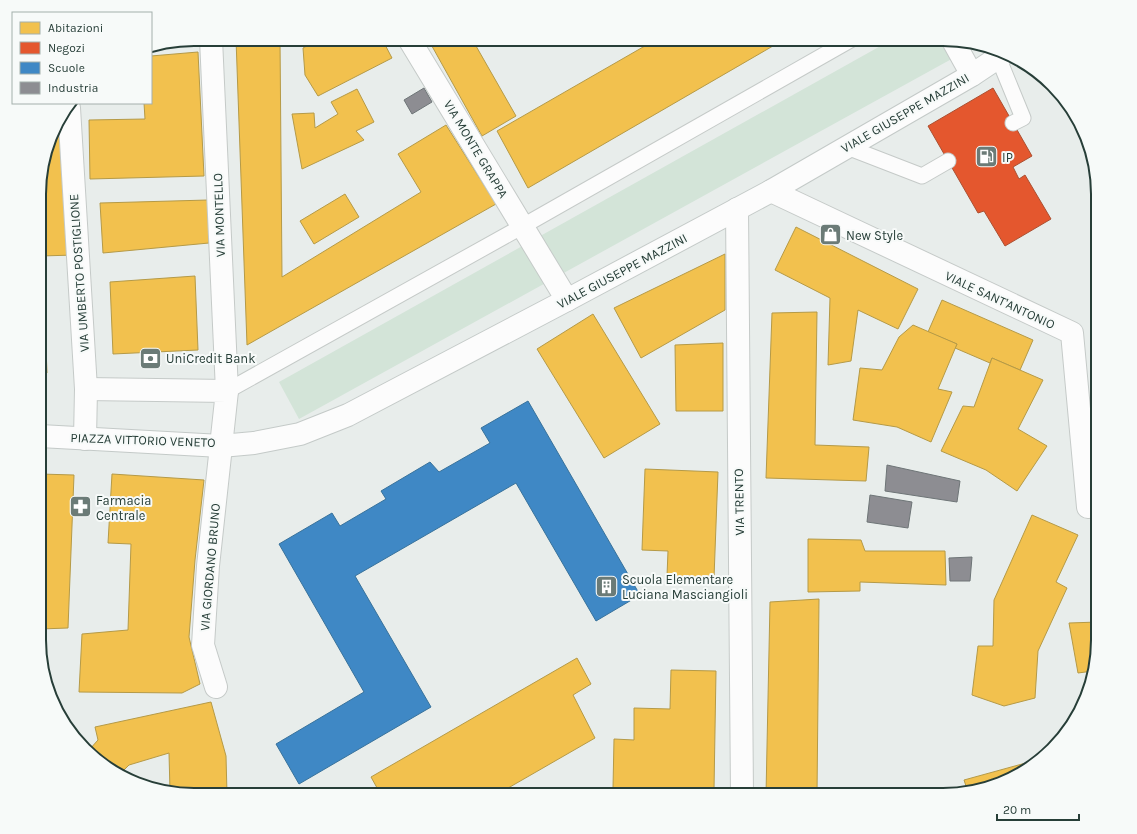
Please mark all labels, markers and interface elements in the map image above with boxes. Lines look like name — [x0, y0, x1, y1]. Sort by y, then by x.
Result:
legend — [12, 12, 152, 104]
text: Abitazioni — [48, 21, 103, 35]
text: Negozi — [48, 41, 85, 55]
text: Scuole — [48, 61, 85, 75]
street label: VIALE GIUSEPPE MAZZINI — [838, 70, 972, 156]
text: Industria — [48, 81, 98, 95]
street label: VIA MONTE GRAPPA — [441, 97, 512, 201]
fuel station icon: IP — [974, 144, 1000, 170]
place label: IP — [1002, 150, 1013, 165]
street label: VIA MONTELLO — [210, 173, 228, 257]
street label: VIA UMBERTO POSTIGLIONE — [66, 193, 92, 353]
shop icon: New Style — [817, 222, 843, 248]
place label: New Style — [846, 228, 904, 243]
street label: VIALE GIUSEPPE MAZZINI — [554, 230, 690, 312]
street label: VIALE SANT'ANTONIO — [943, 268, 1057, 332]
bank icon: UniCredit Bank — [138, 345, 164, 371]
place label: UniCredit Bank — [166, 351, 256, 366]
street label: PIAZZA VITTORIO VENETO — [70, 430, 216, 450]
street label: VIA TRENTO — [731, 468, 747, 536]
place label: Farmacia Centrale — [96, 493, 151, 523]
pharmacy icon: Farmacia Centrale — [68, 494, 94, 520]
street label: VIA GIORDANO BRUNO — [197, 503, 223, 631]
place label: Scuola Elementare Luciana Masciangioli — [622, 572, 748, 602]
building icon: Scuola Elementare Luciana Masciangioli — [593, 573, 619, 599]
scale bar — [997, 796, 1079, 822]
text: 20 m — [1003, 803, 1031, 817]

